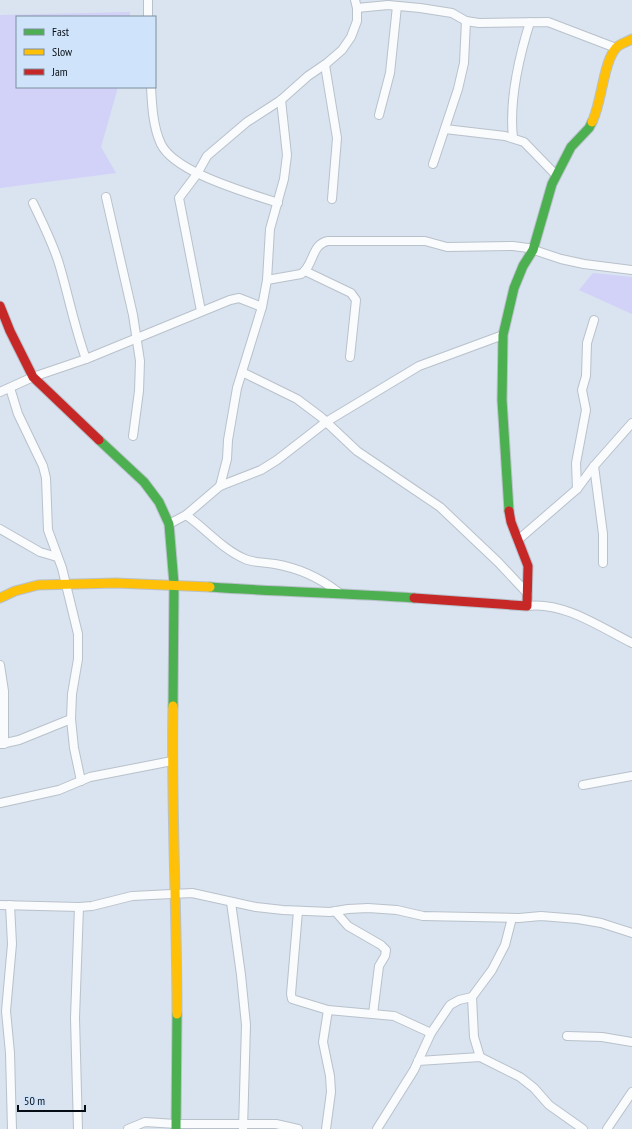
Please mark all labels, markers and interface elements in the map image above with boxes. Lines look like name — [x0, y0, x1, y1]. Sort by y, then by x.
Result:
legend — [16, 16, 156, 88]
text: Fast — [52, 24, 70, 39]
text: Slow — [52, 44, 73, 59]
text: Jam — [51, 64, 68, 79]
scale bar — [18, 1087, 85, 1113]
text: 50 m — [24, 1093, 45, 1108]

